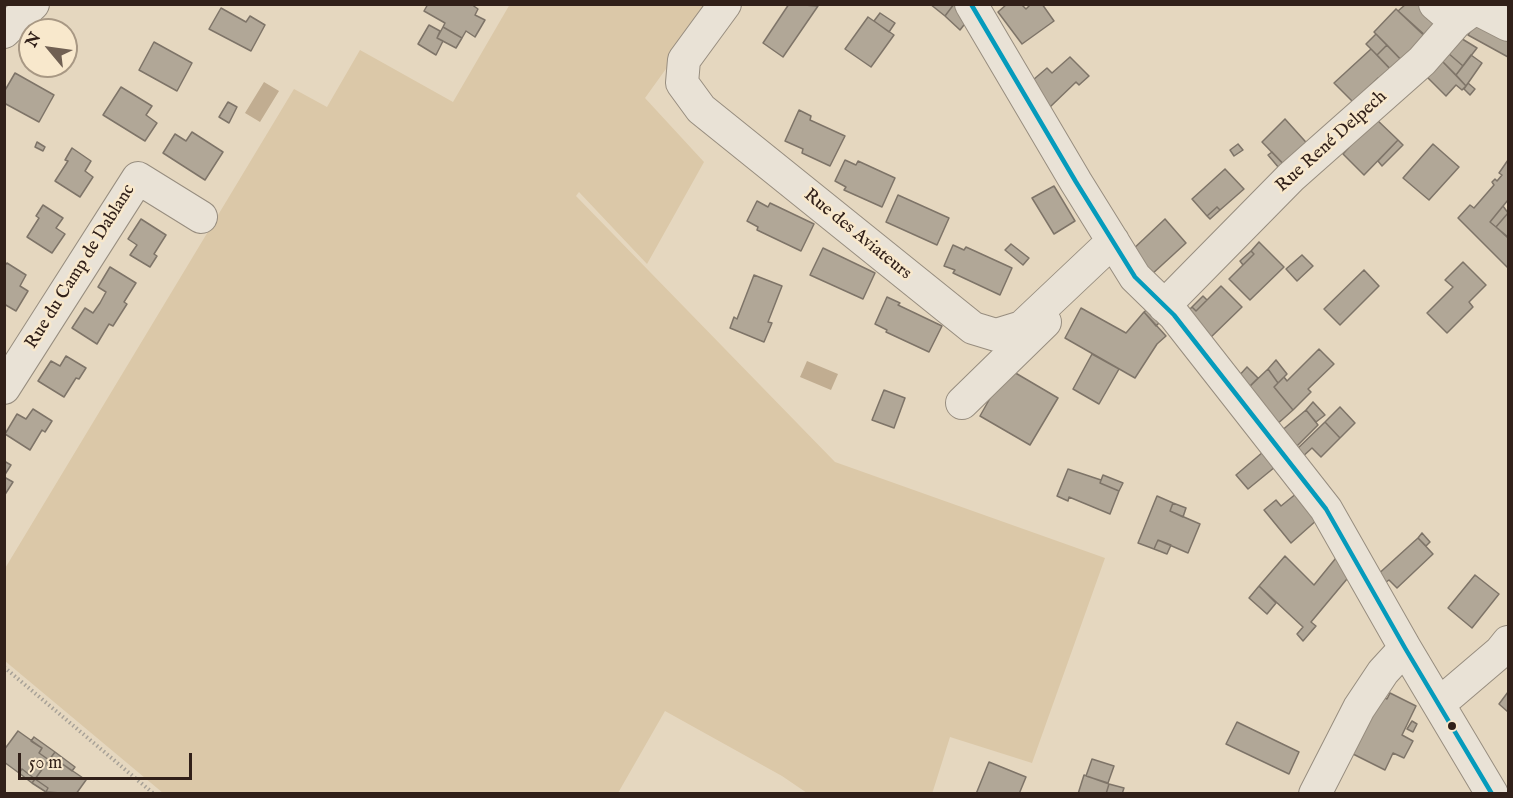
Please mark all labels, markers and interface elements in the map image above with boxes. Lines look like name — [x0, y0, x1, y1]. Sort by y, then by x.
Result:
north arrow — [18, 18, 78, 78]
text: N — [22, 29, 46, 51]
street label: Rue René Delpech — [1272, 87, 1392, 197]
street label: Rue du Camp de Dablanc — [22, 181, 140, 353]
street label: Rue des Aviateurs — [799, 185, 915, 285]
unlabelled marker — [1446, 720, 1458, 732]
scale bar — [21, 741, 195, 779]
text: 50 m — [29, 752, 62, 775]

